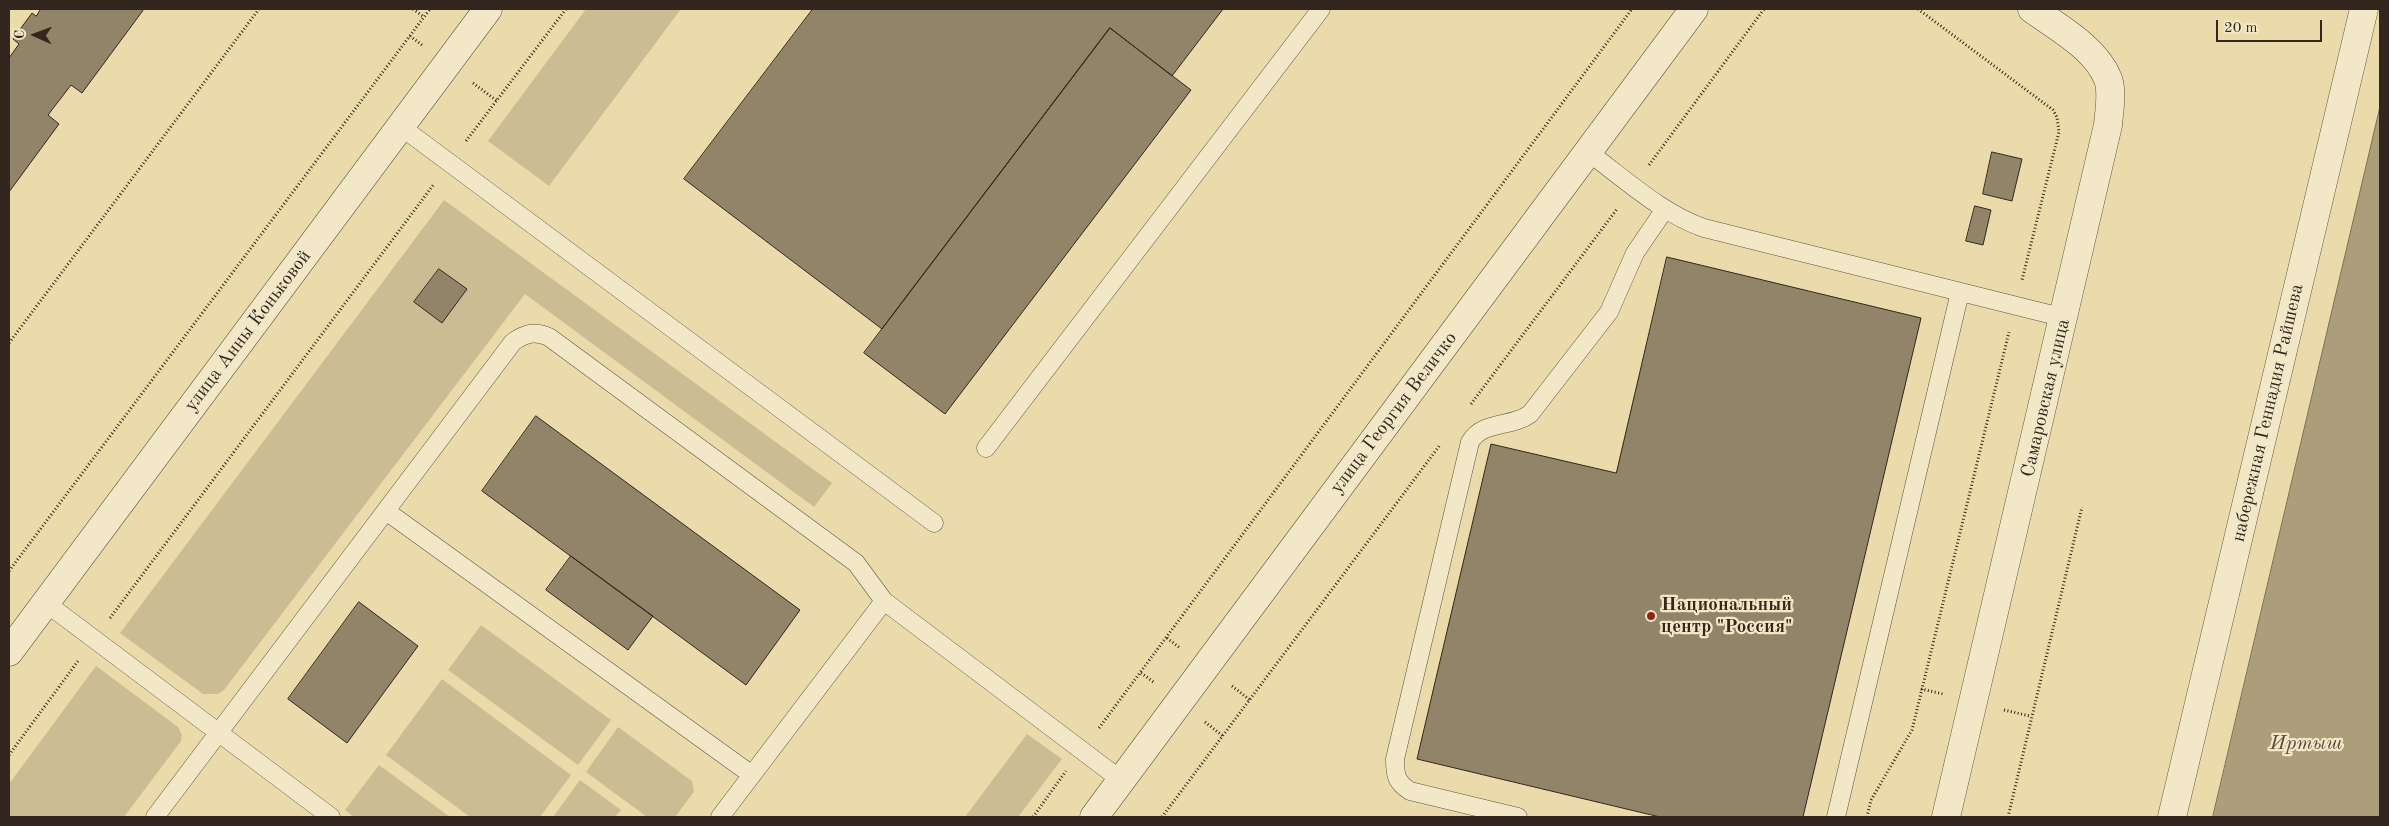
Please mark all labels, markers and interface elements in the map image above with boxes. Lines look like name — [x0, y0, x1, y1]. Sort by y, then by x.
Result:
north arrow — [10, 10, 60, 60]
scale bar — [2219, 10, 2325, 42]
text: 20 m — [2224, 21, 2258, 36]
text: С — [13, 30, 27, 39]
street label: улица Анны Коньковой — [180, 246, 316, 416]
street label: набережная Геннадия Райшева — [2227, 282, 2309, 544]
street label: Самаровская улица — [2017, 317, 2075, 479]
street label: улица Георгия Величко — [1326, 328, 1462, 498]
place label: Национальный центр "Россия" — [1661, 594, 1793, 638]
marker: Национальный центр "Россия" — [1645, 610, 1657, 622]
water label: Иртыш — [2270, 732, 2342, 756]

